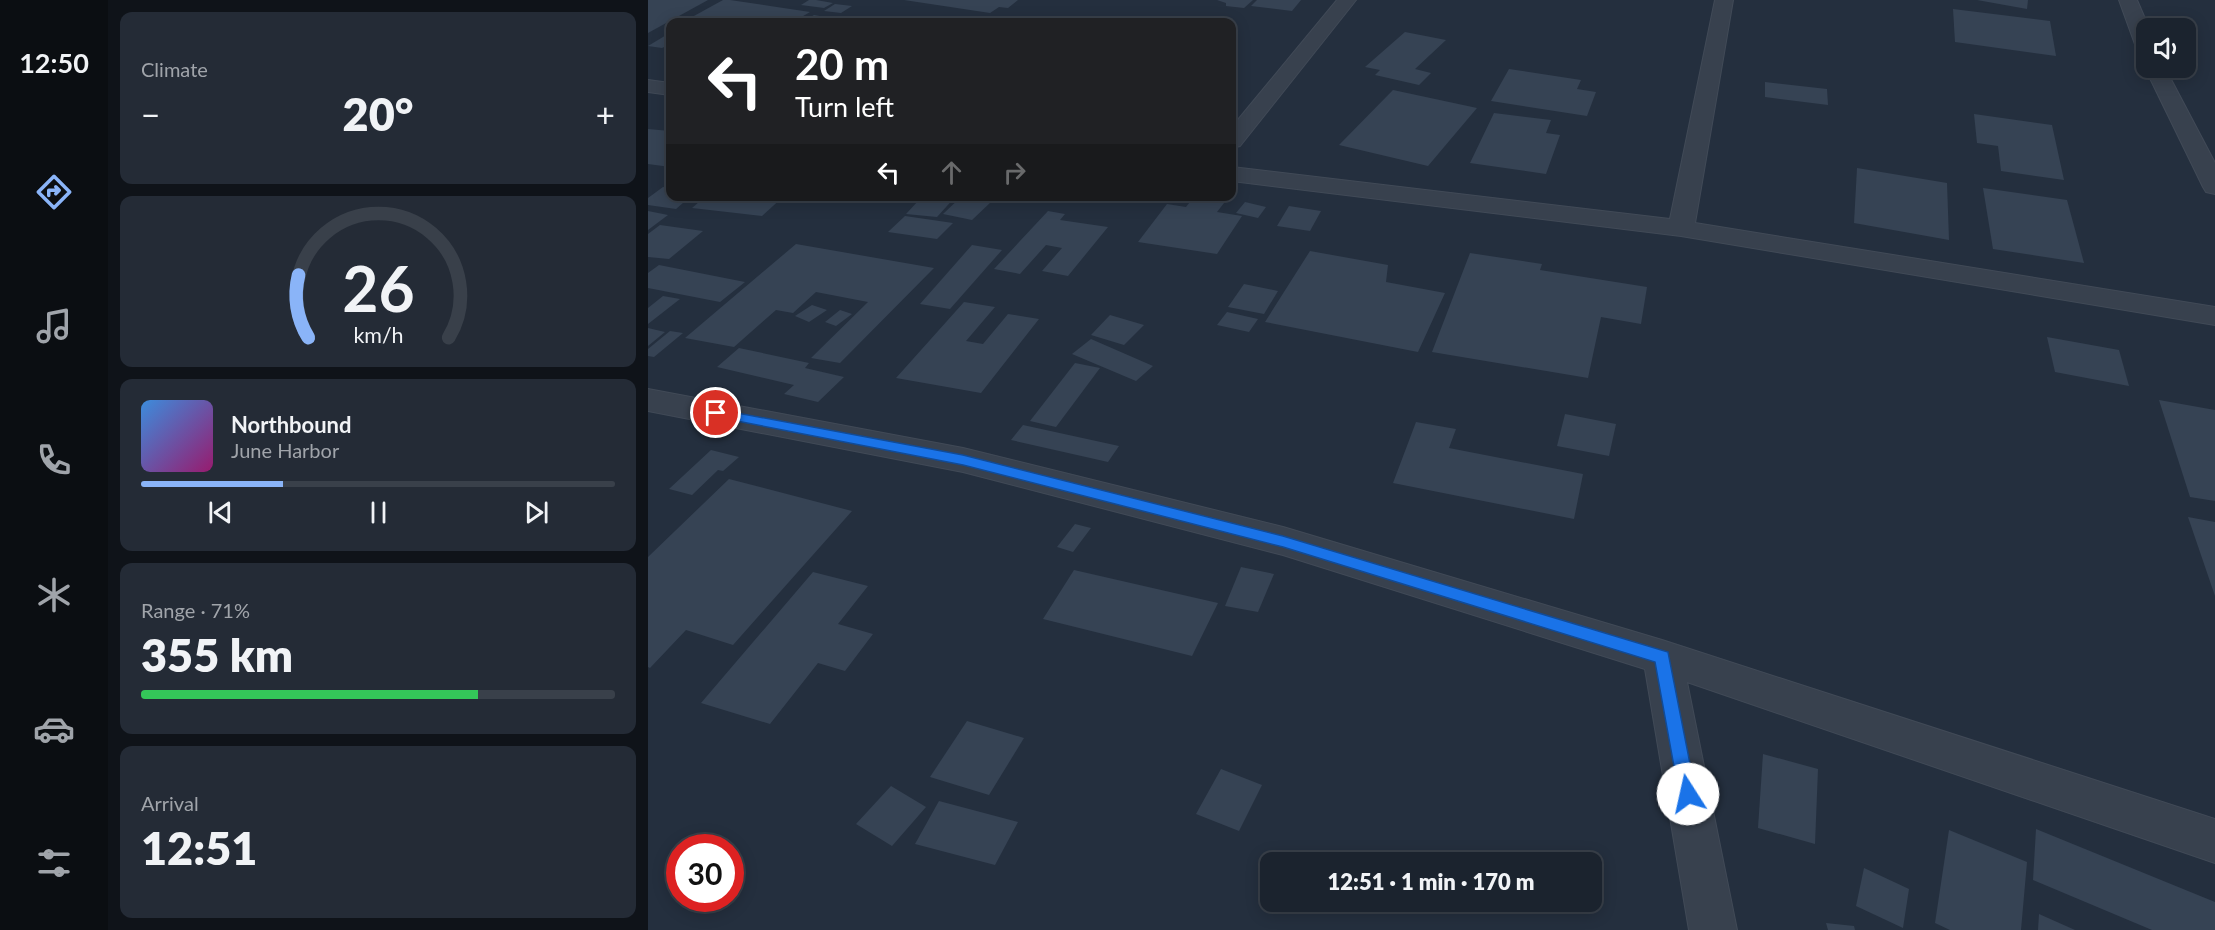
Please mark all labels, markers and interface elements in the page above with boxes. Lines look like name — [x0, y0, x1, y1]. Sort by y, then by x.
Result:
map controls — [2136, 18, 2196, 78]
button: sound — [2136, 18, 2196, 78]
text: 20 m — [795, 39, 889, 89]
icon: left — [696, 42, 774, 120]
text: 12:50 — [19, 46, 89, 79]
text: Climate — [141, 57, 208, 81]
text: 20° — [343, 87, 413, 141]
text: Turn left — [795, 90, 894, 123]
text: − — [141, 94, 160, 134]
text: + — [596, 94, 615, 134]
icon: left — [872, 156, 905, 189]
icon: ahead — [935, 156, 968, 189]
icon: right — [998, 156, 1031, 189]
icon: directions — [33, 171, 75, 213]
text: 26 — [342, 251, 414, 326]
icon: music — [33, 305, 75, 347]
text: km/h — [353, 323, 403, 349]
pin — [690, 387, 741, 438]
icon: arrive — [699, 396, 732, 429]
text: Northbound — [231, 411, 351, 438]
text: June Harbor — [231, 438, 339, 462]
icon: phone — [33, 439, 75, 481]
icon: previous — [204, 496, 237, 529]
icon: pause — [362, 496, 395, 529]
icon: next — [520, 496, 553, 529]
icon: climate — [33, 574, 75, 616]
text: Range · 71% — [141, 598, 250, 622]
text: 355 km — [141, 628, 293, 682]
icon: car — [33, 708, 75, 750]
position arrow — [1656, 762, 1720, 826]
text: Arrival — [141, 791, 199, 815]
text: 12:51 — [141, 821, 257, 875]
speed limit sign: 30 — [666, 834, 744, 912]
icon: filters — [33, 842, 75, 884]
text: 12:51 · 1 min · 170 m — [1328, 868, 1534, 895]

